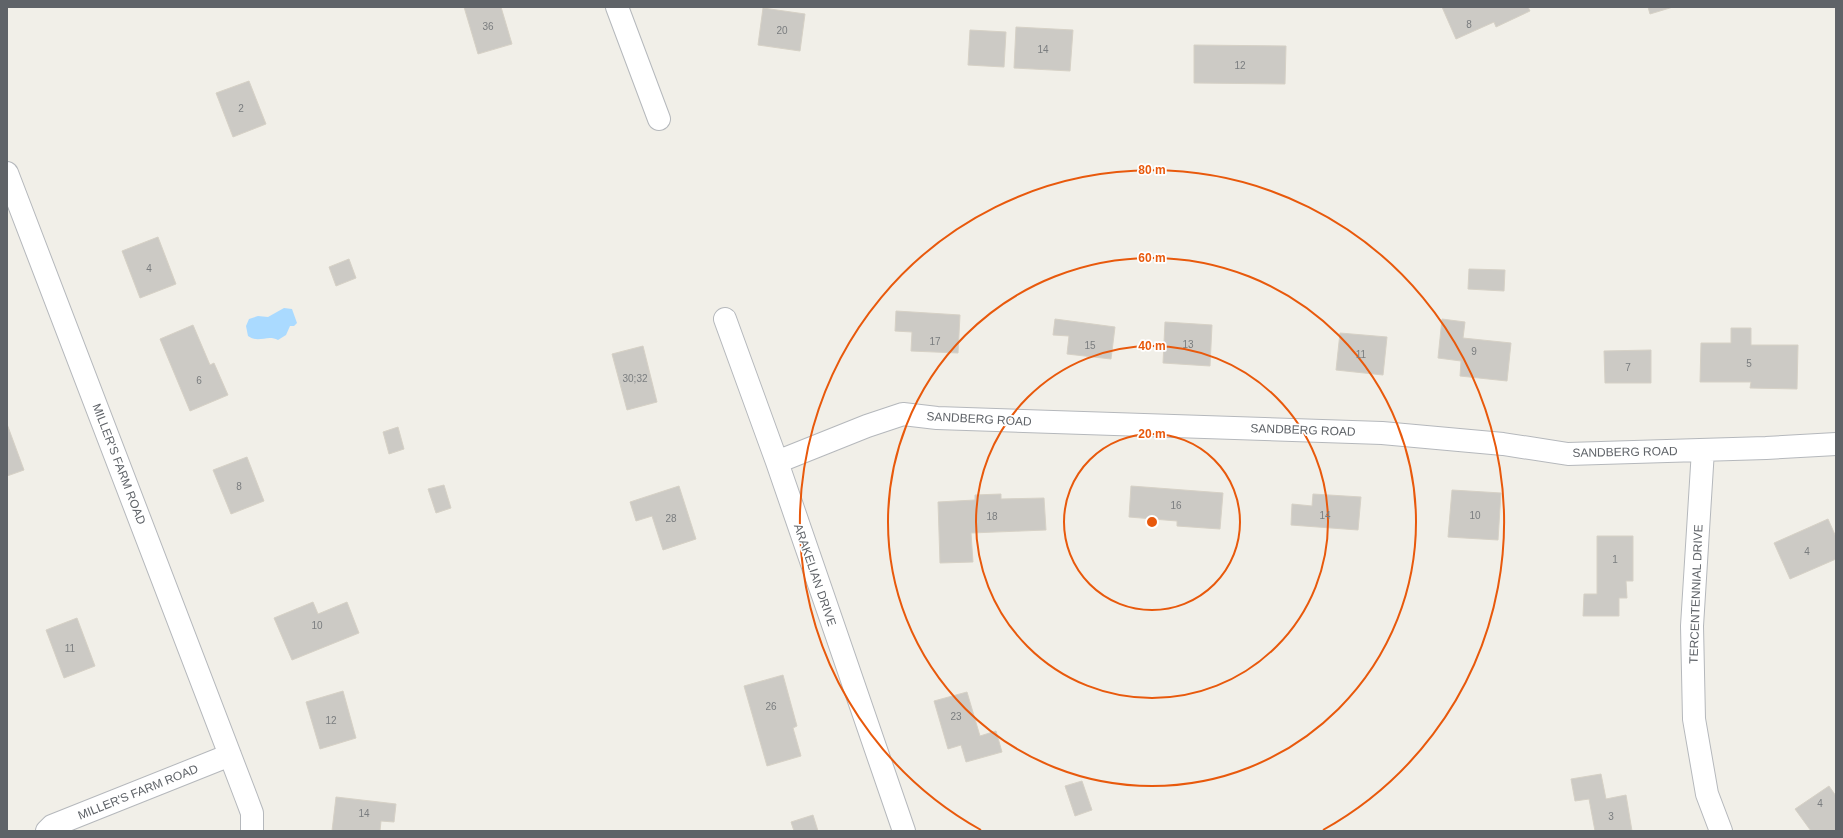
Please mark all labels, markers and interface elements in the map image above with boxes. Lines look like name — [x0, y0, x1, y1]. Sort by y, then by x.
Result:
house number: 8 — [1466, 19, 1472, 30]
house number: 36 — [482, 21, 494, 32]
house number: 20 — [776, 25, 788, 36]
house number: 14 — [1037, 44, 1049, 55]
house number: 12 — [1234, 60, 1246, 71]
house number: 2 — [238, 103, 244, 114]
text: 80 m — [1138, 163, 1166, 177]
text: 60 m — [1138, 251, 1166, 265]
house number: 4 — [146, 263, 152, 274]
house number: 17 — [929, 336, 941, 347]
text: 40 m — [1138, 339, 1166, 353]
house number: 13 — [1182, 339, 1194, 350]
house number: 15 — [1084, 340, 1096, 351]
house number: 9 — [1471, 346, 1477, 357]
house number: 11 — [1356, 349, 1367, 360]
house number: 5 — [1746, 358, 1752, 369]
house number: 7 — [1625, 362, 1631, 373]
house number: 30;32 — [622, 373, 648, 384]
house number: 6 — [196, 375, 202, 386]
street label: MILLER'S FARM ROAD — [89, 402, 149, 527]
street label: SANDBERG ROAD — [926, 409, 1032, 429]
street label: SANDBERG ROAD — [1250, 421, 1356, 439]
text: 20 m — [1138, 427, 1166, 441]
street label: SANDBERG ROAD — [1572, 444, 1678, 460]
house number: 8 — [236, 481, 242, 492]
house number: 16 — [1170, 500, 1182, 511]
house number: 14 — [1319, 510, 1331, 521]
house number: 10 — [1469, 510, 1481, 521]
house number: 18 — [986, 511, 998, 522]
house number: 28 — [665, 513, 677, 524]
centre of rings — [1145, 515, 1159, 529]
street label: ARAKELIAN DRIVE — [791, 522, 839, 628]
street label: TERCENTENNIAL DRIVE — [1687, 524, 1705, 664]
house number: 4 — [1804, 546, 1810, 557]
house number: 1 — [1612, 554, 1618, 565]
house number: 10 — [311, 620, 323, 631]
house number: 11 — [65, 643, 76, 654]
house number: 26 — [765, 701, 777, 712]
house number: 23 — [950, 711, 962, 722]
house number: 12 — [325, 715, 337, 726]
street label: MILLER'S FARM ROAD — [76, 761, 200, 823]
house number: 4 — [1817, 798, 1823, 809]
house number: 14 — [358, 808, 370, 819]
house number: 3 — [1608, 811, 1614, 822]

